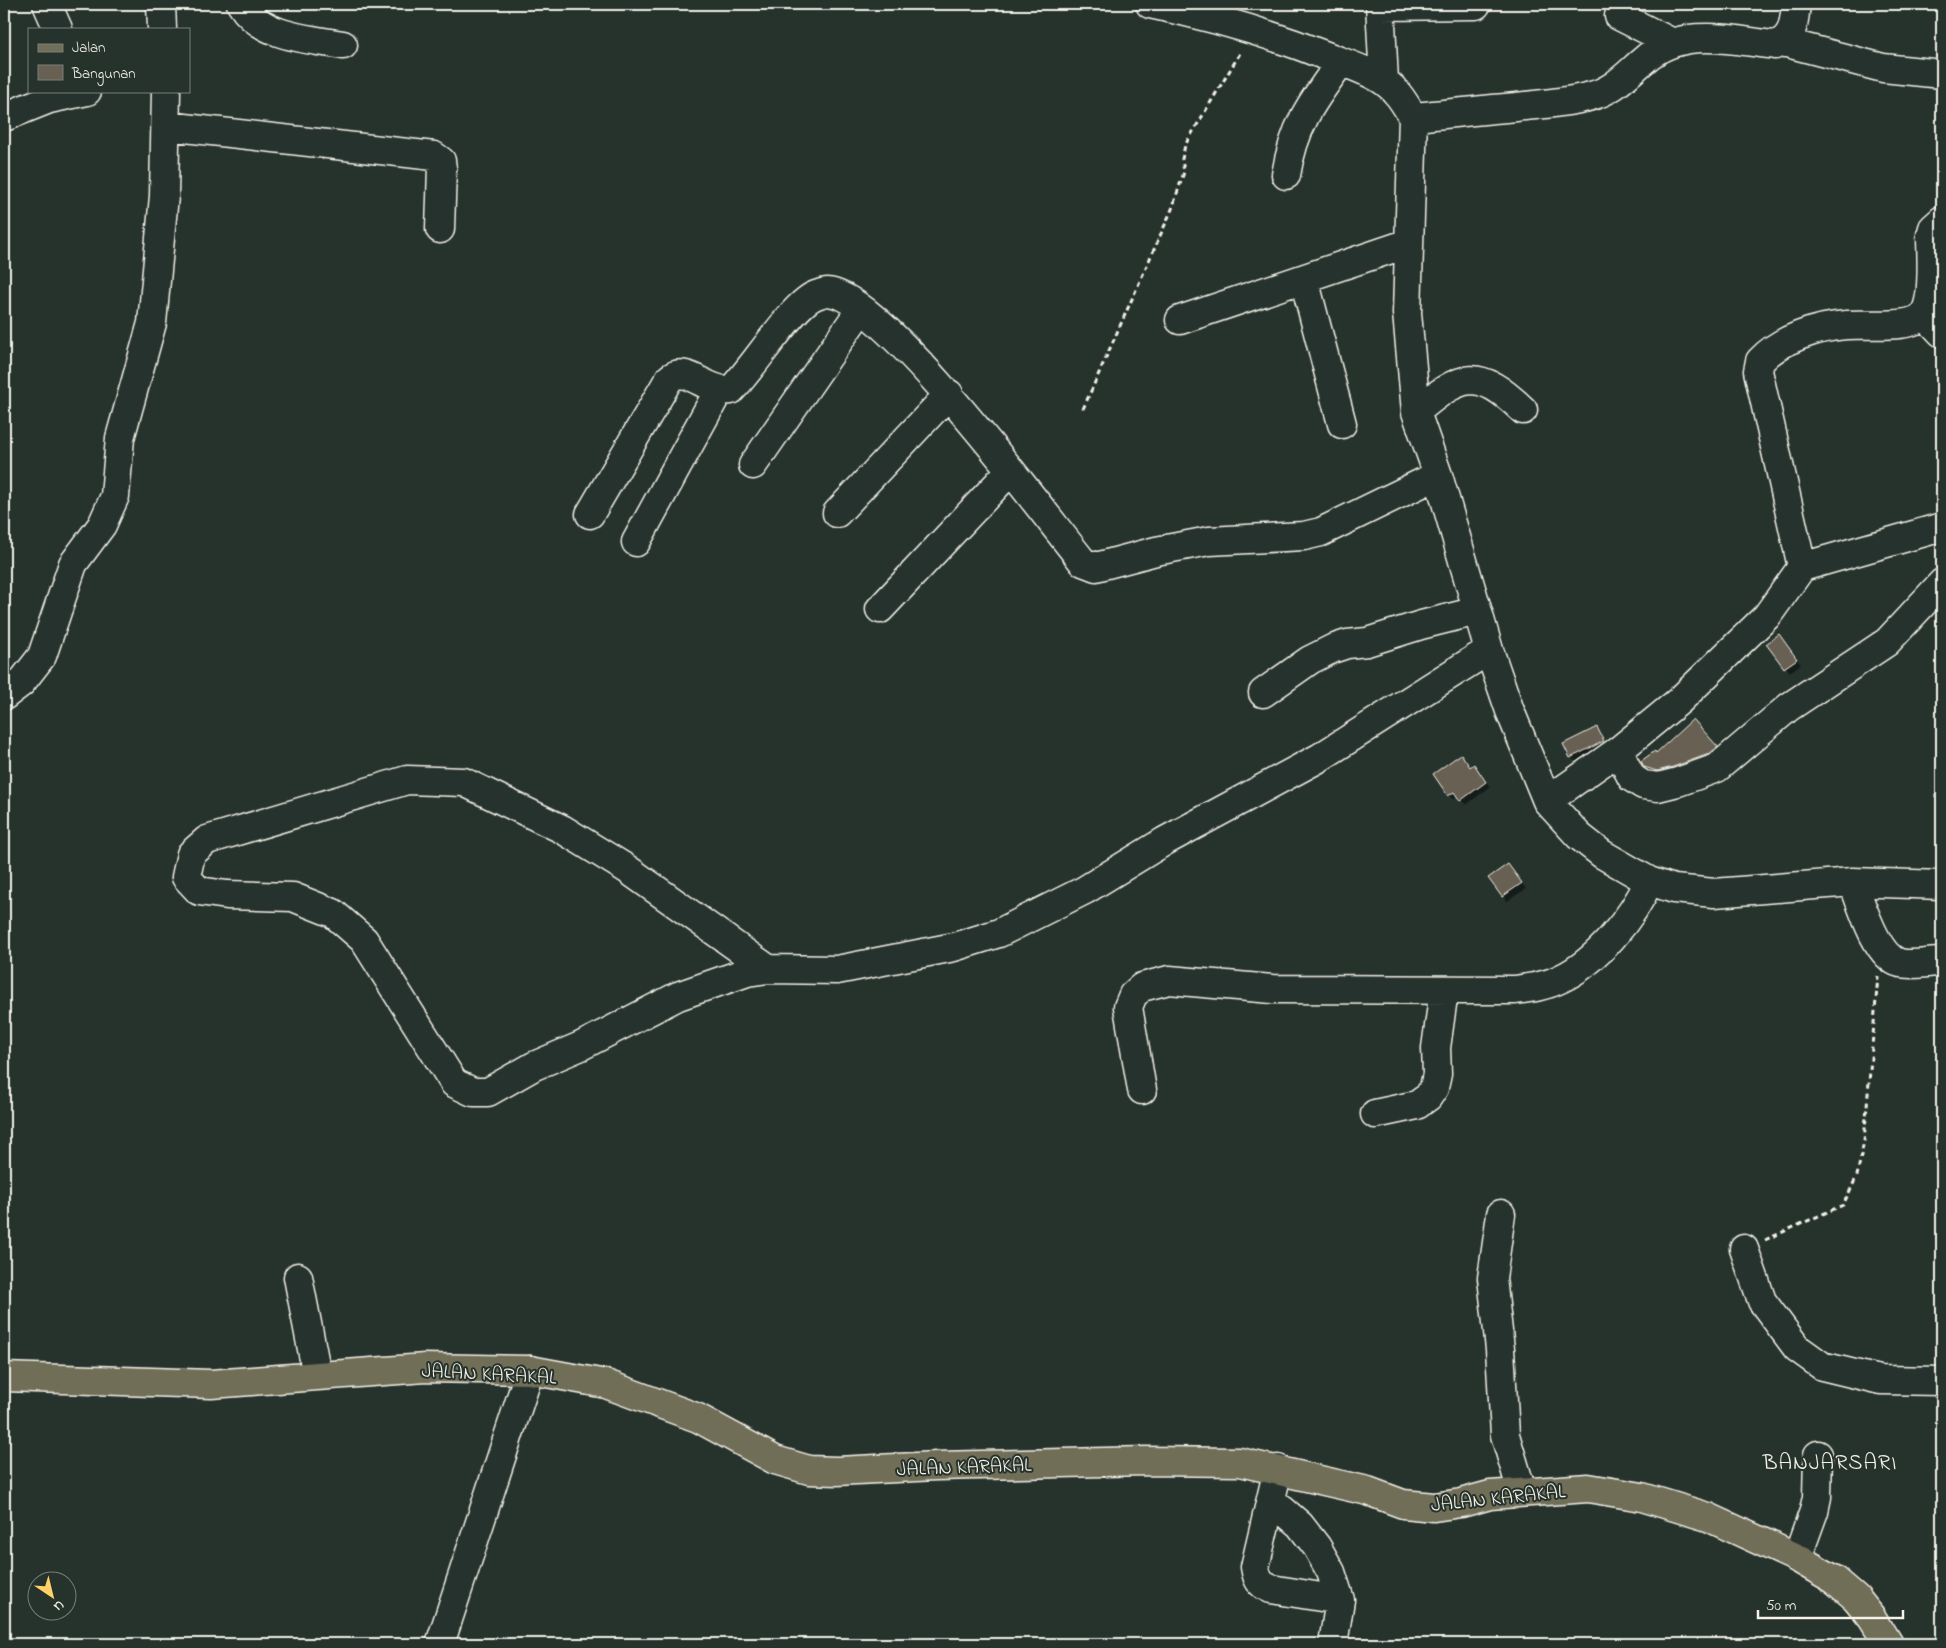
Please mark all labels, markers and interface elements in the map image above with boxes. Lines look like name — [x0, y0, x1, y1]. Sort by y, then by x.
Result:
legend — [28, 28, 190, 92]
text: Jalan — [72, 37, 105, 59]
text: Bangunan — [71, 63, 136, 86]
street label: JALAN KARAKAL — [421, 1357, 558, 1394]
district label: BANJARSARI — [1762, 1448, 1897, 1480]
street label: JALAN KARAKAL — [896, 1452, 1033, 1485]
street label: JALAN KARAKAL — [1430, 1478, 1568, 1521]
north arrow — [28, 1570, 78, 1620]
scale bar — [1758, 1588, 1904, 1620]
text: U — [49, 1594, 68, 1617]
text: 50 m — [1766, 1595, 1797, 1617]

